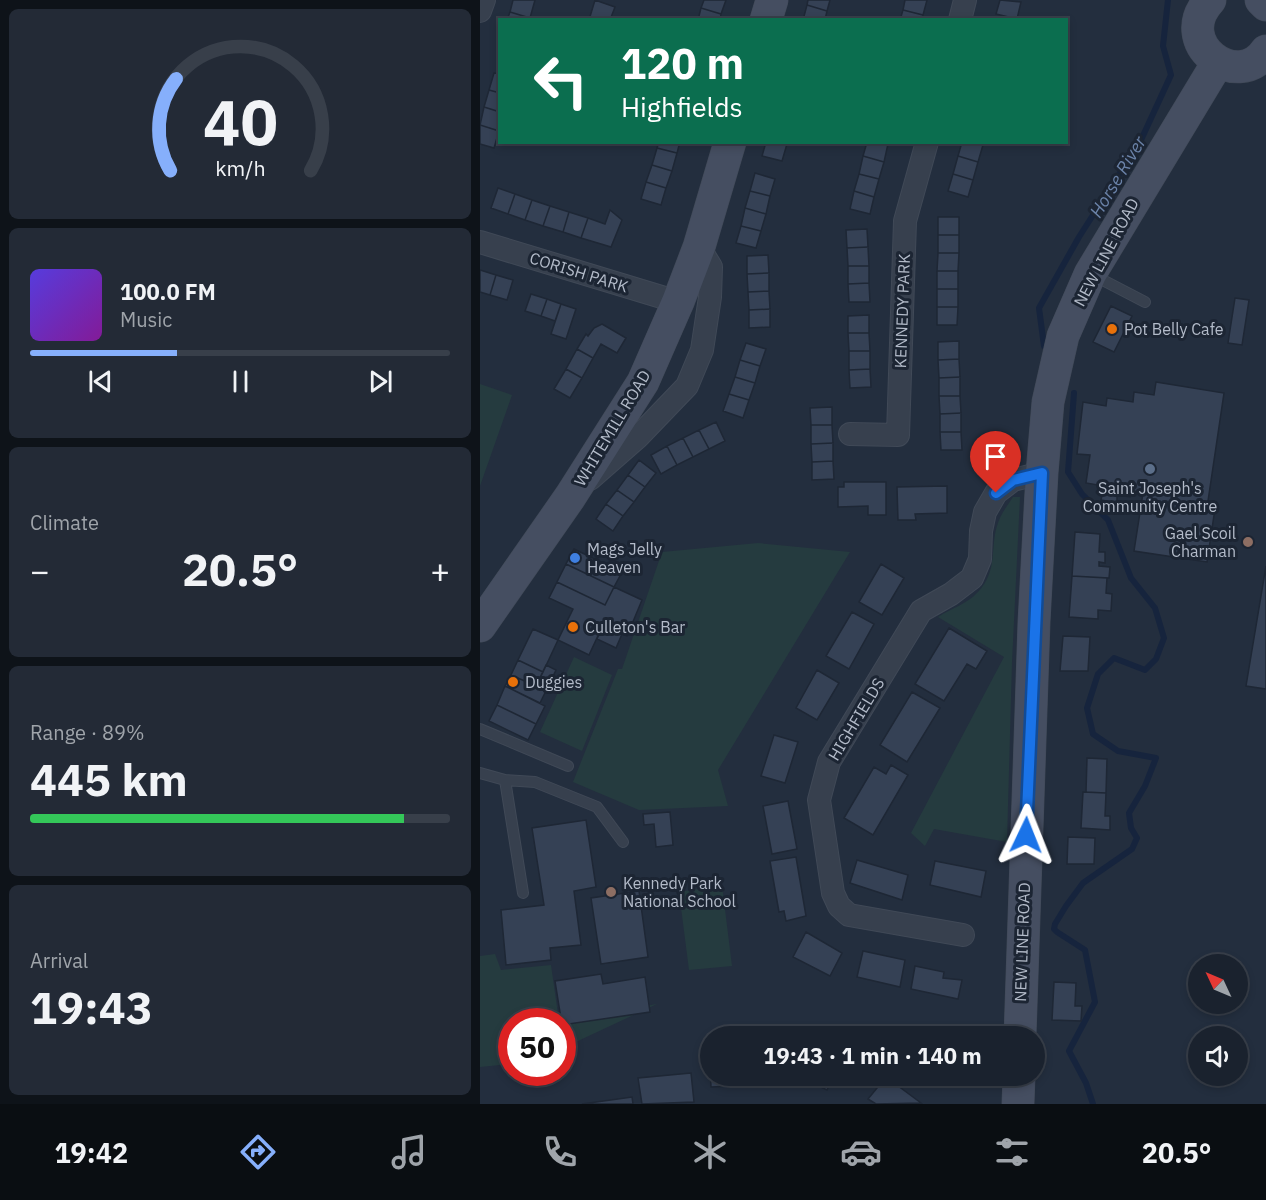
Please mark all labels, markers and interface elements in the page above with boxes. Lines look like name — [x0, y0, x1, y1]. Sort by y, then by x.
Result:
text: 120 m — [621, 36, 744, 91]
icon: left — [522, 42, 600, 120]
text: 40 — [203, 81, 277, 162]
text: Highfields — [621, 89, 743, 124]
water label: Horse River — [1084, 131, 1151, 222]
text: km/h — [215, 154, 265, 182]
street label: NEW LINE ROAD — [1069, 194, 1143, 310]
street label: CORISH PARK — [527, 248, 631, 296]
street label: KENNEDY PARK — [890, 253, 914, 369]
text: 100.0 FM — [120, 277, 216, 306]
text: Music — [120, 306, 172, 333]
place label: Pot Belly Cafe — [1124, 319, 1224, 339]
marker: Pot Belly Cafe — [1105, 322, 1119, 336]
icon: previous — [84, 365, 117, 398]
icon: pause — [224, 365, 257, 398]
icon: next — [364, 365, 397, 398]
street label: WHITEMILL ROAD — [570, 366, 654, 490]
pin — [970, 431, 1021, 493]
icon: arrive — [979, 440, 1012, 473]
marker: Saint Joseph's Community Centre — [1143, 462, 1157, 476]
place label: Saint Joseph's Community Centre — [1083, 478, 1217, 516]
text: Climate — [30, 509, 99, 536]
place label: Gael Scoil Charman — [1165, 523, 1236, 561]
marker: Gael Scoil Charman — [1241, 535, 1255, 549]
place label: Mags Jelly Heaven — [587, 539, 662, 577]
text: 20.5° — [182, 540, 298, 598]
text: − — [30, 549, 50, 592]
text: + — [430, 549, 450, 592]
marker: Mags Jelly Heaven — [568, 551, 582, 565]
place label: Culleton's Bar — [585, 617, 685, 637]
marker: Culleton's Bar — [566, 620, 580, 634]
place label: Duggies — [525, 672, 582, 692]
street label: HIGHFIELDS — [824, 674, 888, 764]
marker: Duggies — [506, 675, 520, 689]
text: Range · 89% — [30, 719, 145, 746]
text: 445 km — [30, 750, 188, 808]
position arrow — [994, 803, 1058, 867]
place label: Kennedy Park National School — [623, 873, 736, 911]
street label: NEW LINE ROAD — [1010, 882, 1034, 1002]
marker: Kennedy Park National School — [604, 885, 618, 899]
text: Arrival — [30, 947, 88, 974]
north arrow — [1188, 954, 1248, 1014]
map controls — [1188, 954, 1248, 1086]
text: 19:43 — [30, 978, 153, 1036]
speed limit sign: 50 — [498, 1008, 576, 1086]
button: sound — [1188, 1026, 1248, 1086]
text: 19:43 · 1 min · 140 m — [763, 1041, 982, 1070]
icon: directions — [237, 1131, 279, 1173]
icon: music — [388, 1131, 430, 1173]
icon: phone — [539, 1131, 581, 1173]
icon: climate — [689, 1131, 731, 1173]
icon: car — [840, 1131, 882, 1173]
icon: filters — [991, 1131, 1033, 1173]
text: 19:42 — [54, 1135, 128, 1170]
text: 20.5° — [1142, 1135, 1211, 1170]

